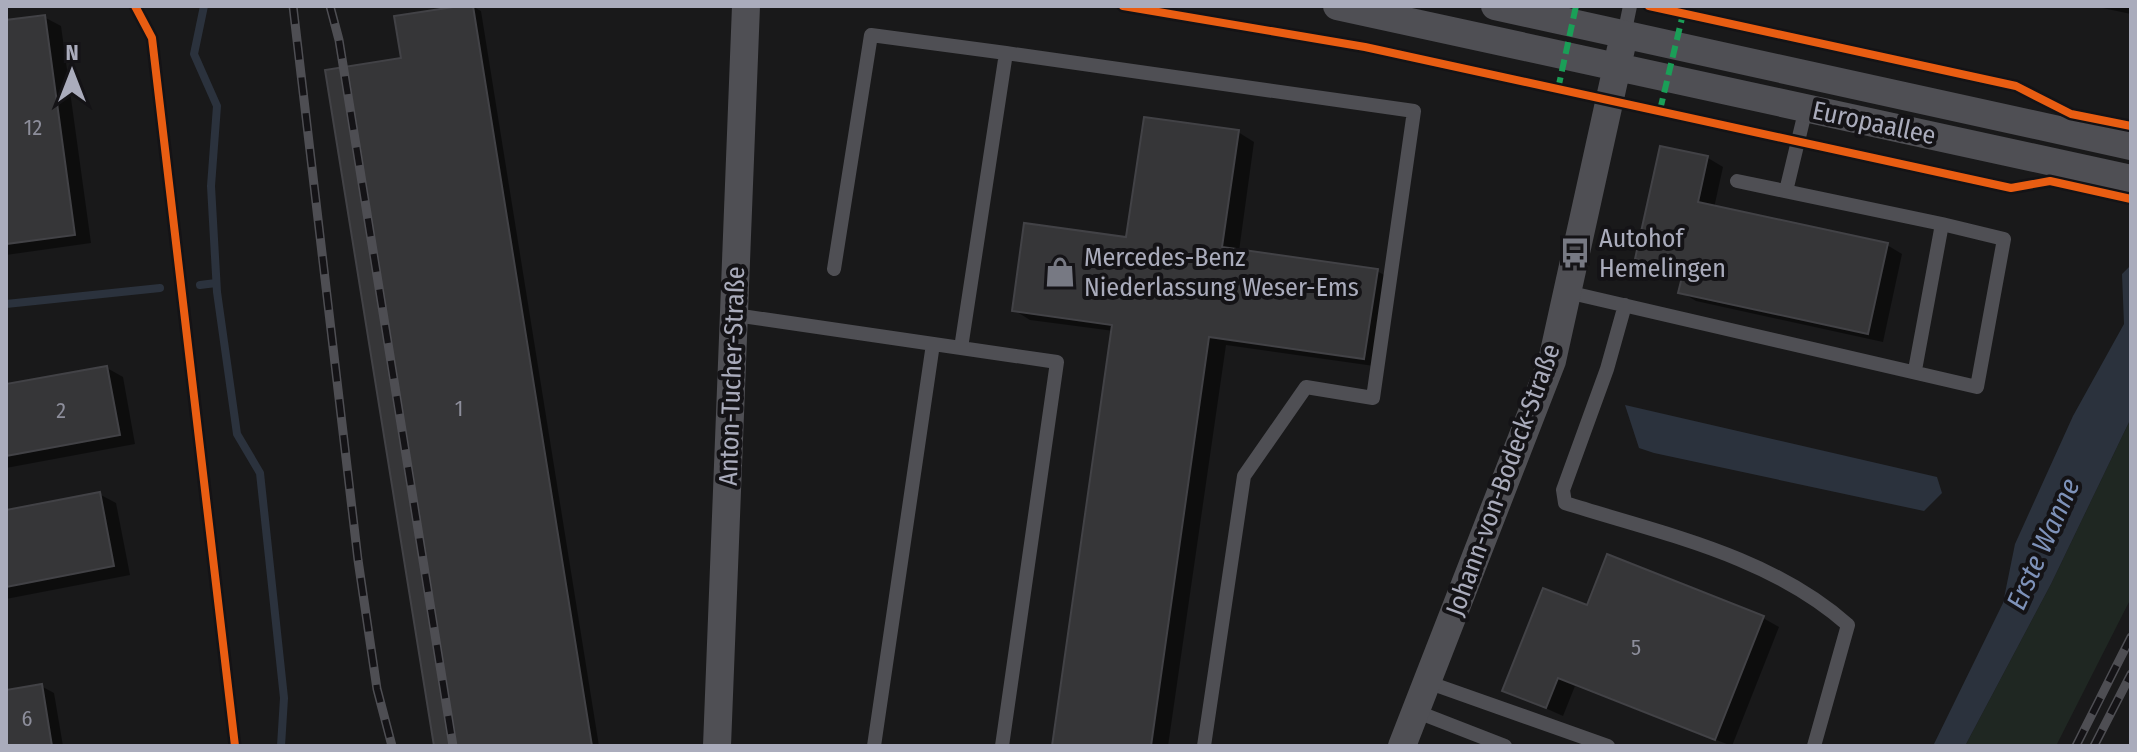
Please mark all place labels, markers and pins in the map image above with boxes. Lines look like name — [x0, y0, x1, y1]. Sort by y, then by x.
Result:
place label: Autohof Hemelingen — [1599, 223, 1726, 284]
bus stop icon: Autohof Hemelingen — [1558, 236, 1592, 270]
place label: Mercedes-Benz Niederlassung Weser-Ems — [1084, 242, 1359, 303]
shop icon: Mercedes-Benz Niederlassung Weser-Ems — [1043, 255, 1077, 289]

